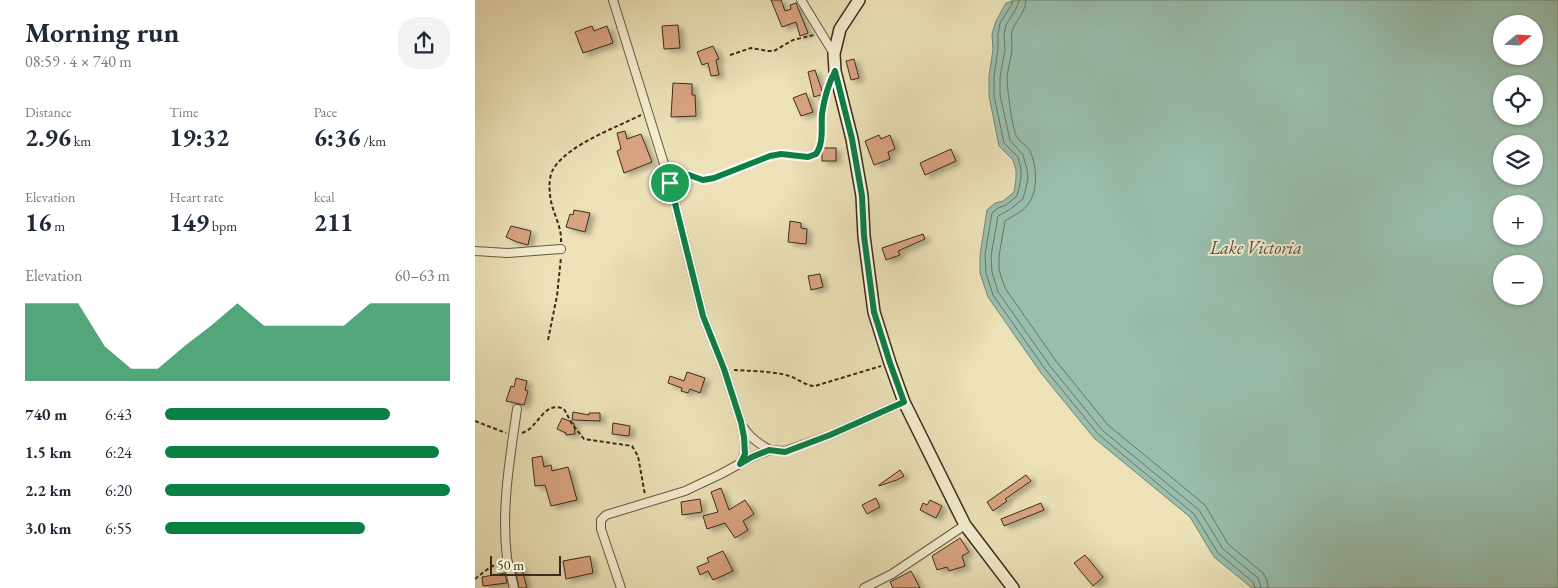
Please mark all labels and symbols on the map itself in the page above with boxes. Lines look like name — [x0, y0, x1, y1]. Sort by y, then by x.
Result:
north arrow — [1493, 15, 1543, 65]
pin — [649, 162, 691, 204]
water label: Lake Victoria — [1209, 236, 1302, 259]
scale bar — [490, 553, 561, 576]

